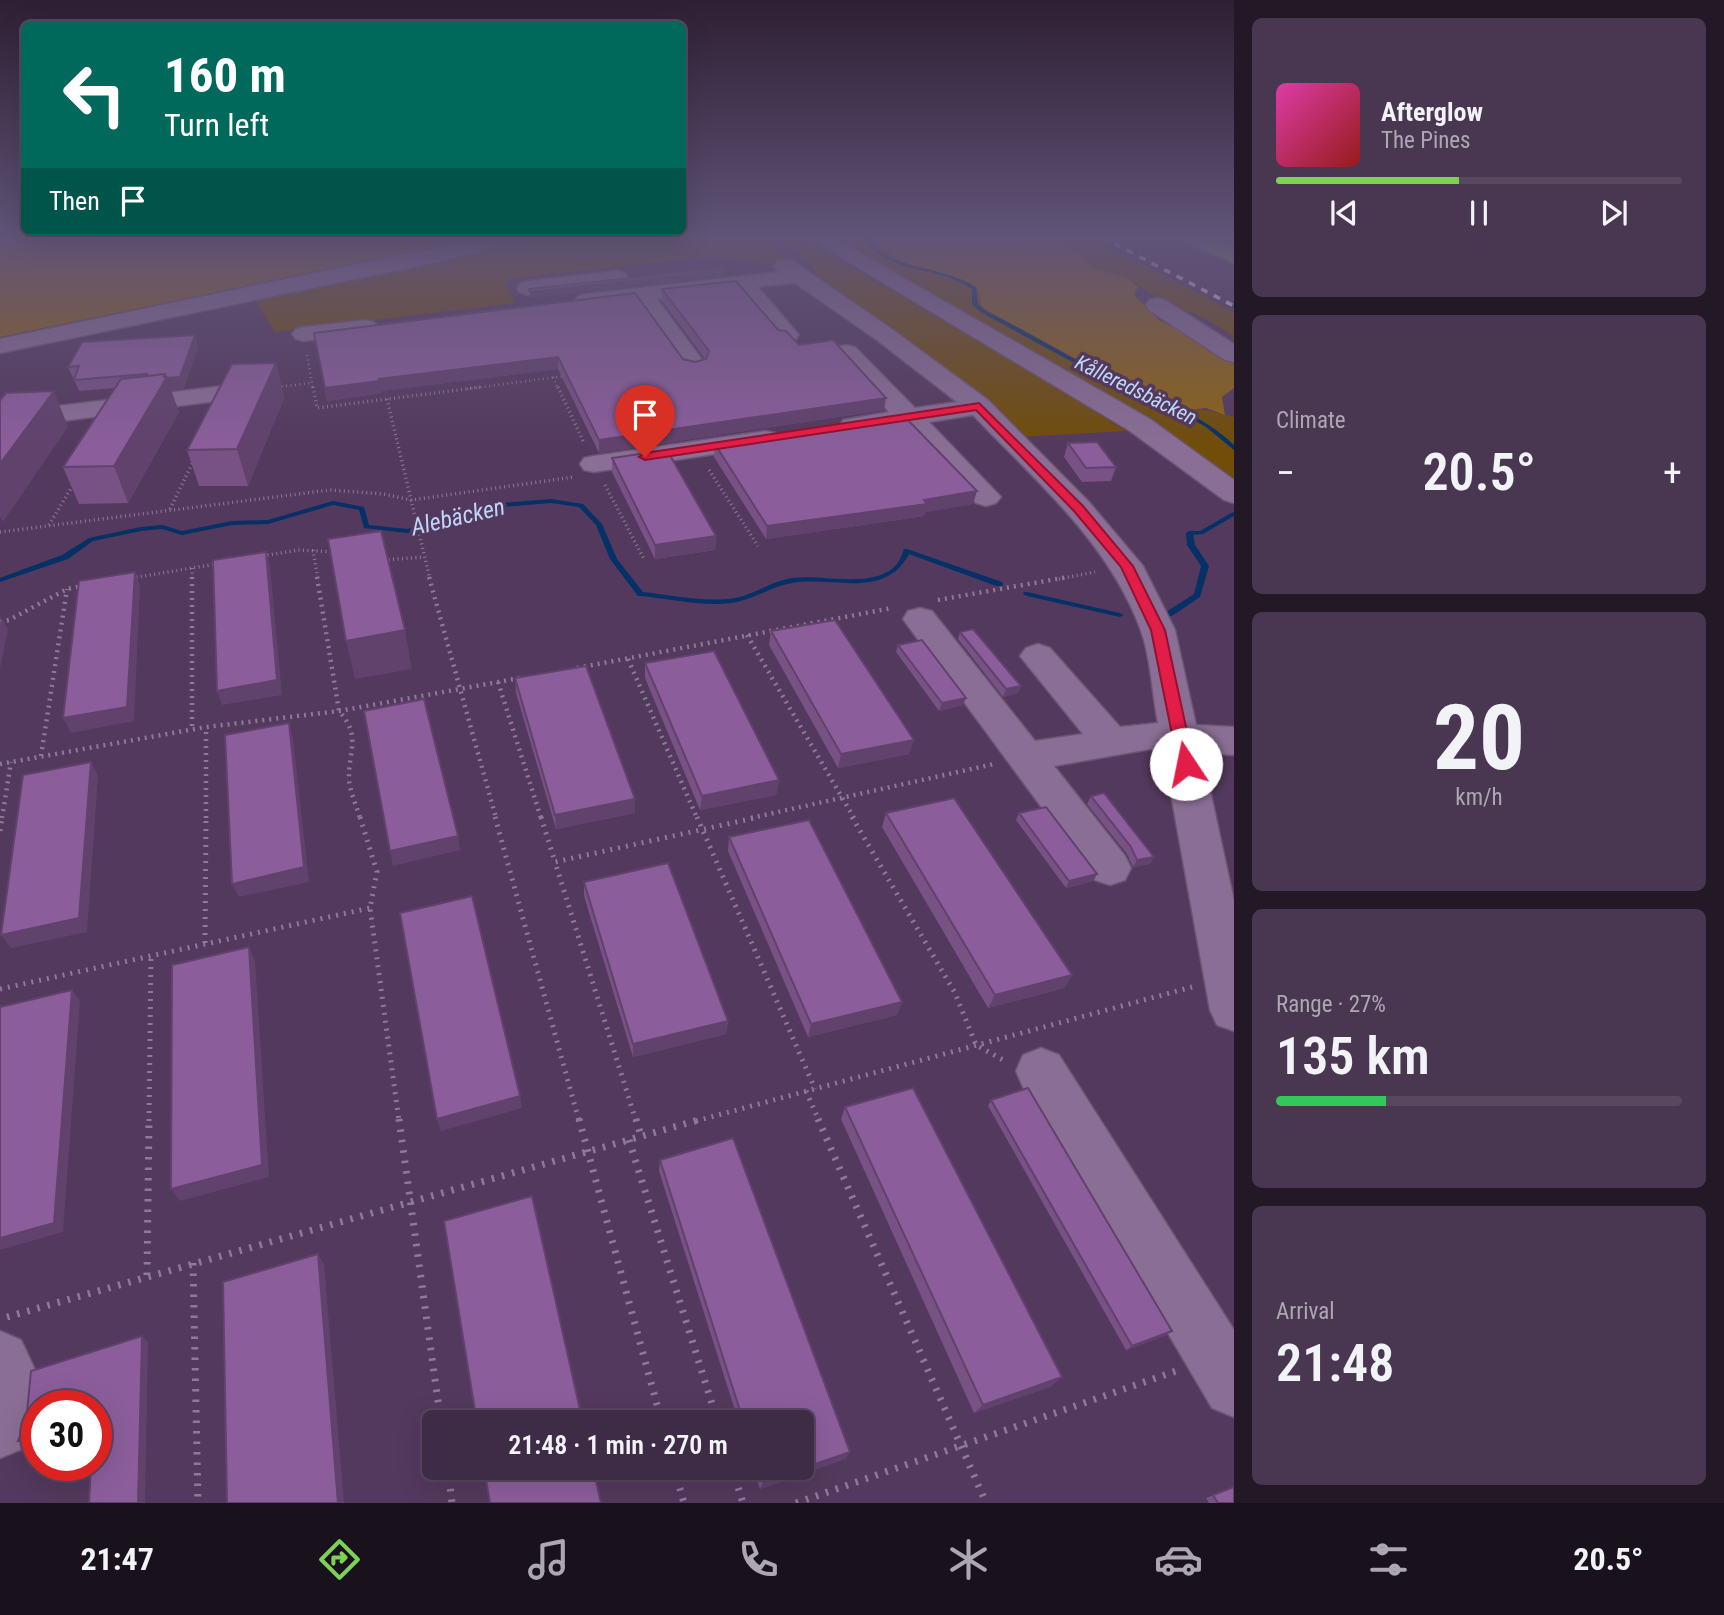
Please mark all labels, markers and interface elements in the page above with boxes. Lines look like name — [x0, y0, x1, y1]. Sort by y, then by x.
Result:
text: 160 m — [164, 47, 286, 104]
icon: left — [49, 49, 140, 140]
text: Afterglow — [1381, 97, 1483, 127]
text: Turn left — [164, 106, 269, 144]
text: The Pines — [1381, 127, 1471, 154]
icon: arrive — [114, 182, 152, 220]
text: Then — [49, 186, 100, 216]
icon: previous — [1325, 194, 1363, 232]
icon: pause — [1460, 194, 1498, 232]
icon: next — [1595, 194, 1633, 232]
water label: Kålleredsbäcken — [1071, 350, 1201, 430]
pin — [615, 385, 675, 457]
icon: arrive — [626, 396, 664, 434]
text: Climate — [1276, 407, 1346, 434]
text: 20.5° — [1422, 442, 1536, 503]
text: − — [1276, 451, 1295, 495]
text: + — [1663, 451, 1682, 495]
water label: Alebäcken — [407, 493, 508, 542]
text: 20 — [1433, 685, 1525, 791]
position arrow — [1149, 727, 1223, 801]
text: km/h — [1455, 784, 1503, 811]
text: Range · 27% — [1276, 991, 1386, 1018]
text: 135 km — [1276, 1026, 1430, 1087]
text: Arrival — [1276, 1298, 1335, 1325]
text: 21:48 — [1276, 1333, 1394, 1394]
speed limit sign: 30 — [21, 1390, 112, 1481]
text: 21:48 · 1 min · 270 m — [508, 1430, 728, 1460]
icon: directions — [315, 1535, 364, 1584]
icon: music — [524, 1535, 573, 1584]
icon: phone — [734, 1535, 783, 1584]
icon: climate — [944, 1535, 993, 1584]
icon: car — [1154, 1535, 1203, 1584]
icon: filters — [1364, 1535, 1413, 1584]
text: 21:47 — [80, 1540, 154, 1578]
text: 20.5° — [1573, 1540, 1644, 1578]

